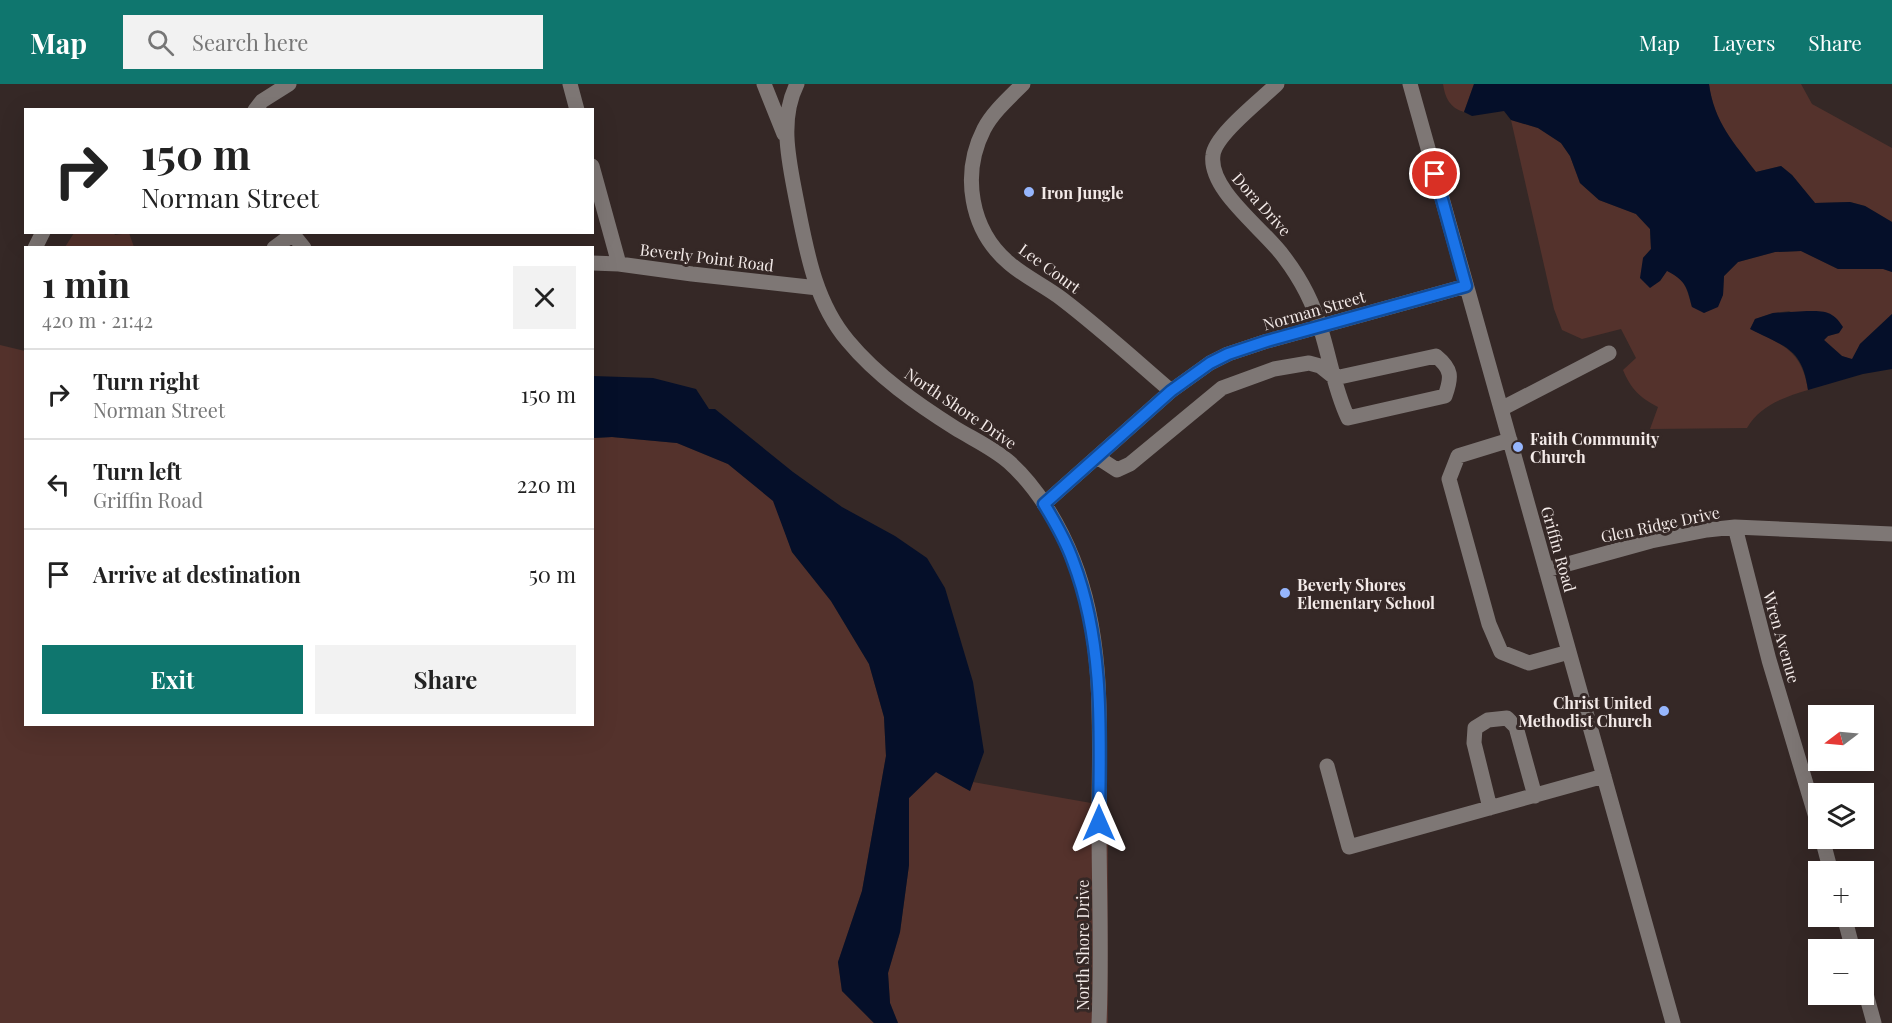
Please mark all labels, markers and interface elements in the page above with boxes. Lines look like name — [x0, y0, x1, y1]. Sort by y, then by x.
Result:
search box — [123, 15, 543, 69]
text: Map — [30, 24, 87, 61]
icon: search — [144, 26, 177, 59]
text: Search here — [192, 27, 308, 57]
text: Map — [1639, 28, 1680, 56]
text: Layers — [1713, 28, 1775, 56]
text: Share — [1808, 28, 1862, 56]
text: 150 m — [141, 125, 251, 181]
icon: right — [42, 132, 120, 210]
pin — [1409, 148, 1460, 199]
icon: arrive — [1418, 157, 1451, 190]
street label: Dora Drive — [1228, 168, 1296, 240]
text: Norman Street — [141, 179, 319, 215]
place label: Iron Jungle — [1041, 182, 1124, 203]
marker: Iron Jungle — [1022, 185, 1036, 199]
street label: Beverly Point Road — [639, 238, 775, 276]
street label: Lee Court — [1015, 239, 1085, 298]
text: 1 min — [42, 259, 130, 307]
button: close — [513, 266, 576, 329]
street label: Norman Street — [1260, 285, 1368, 335]
text: 420 m · 21:42 — [42, 306, 153, 333]
street label: North Shore Drive — [901, 363, 1021, 453]
text: Turn right — [93, 366, 199, 396]
icon: right — [42, 378, 75, 411]
text: 150 m — [521, 379, 576, 409]
text: Norman Street — [93, 396, 225, 423]
place label: Faith Community Church — [1530, 428, 1660, 467]
marker: Faith Community Church — [1511, 440, 1525, 454]
text: Turn left — [93, 456, 182, 486]
icon: left — [42, 468, 75, 501]
text: 220 m — [517, 469, 576, 499]
text: Griffin Road — [93, 486, 203, 513]
street label: Glen Ridge Drive — [1599, 501, 1721, 547]
street label: Griffin Road — [1537, 504, 1581, 594]
icon: arrive — [42, 558, 75, 591]
text: Arrive at destination — [93, 559, 301, 589]
text: 50 m — [529, 559, 576, 589]
place label: Beverly Shores Elementary School — [1297, 574, 1435, 613]
marker: Beverly Shores Elementary School — [1278, 586, 1292, 600]
street label: Wren Avenue — [1759, 588, 1805, 685]
button: Exit — [42, 645, 303, 714]
button: Share — [315, 645, 576, 714]
place label: Christ United Methodist Church — [1518, 692, 1652, 731]
marker: Christ United Methodist Church — [1657, 704, 1671, 718]
north arrow — [1808, 705, 1874, 771]
map controls — [1808, 705, 1874, 1005]
button: layers — [1808, 783, 1874, 849]
position arrow — [1067, 791, 1131, 855]
button: + — [1808, 861, 1874, 927]
street label: North Shore Drive — [1072, 880, 1093, 1010]
button: − — [1808, 939, 1874, 1005]

